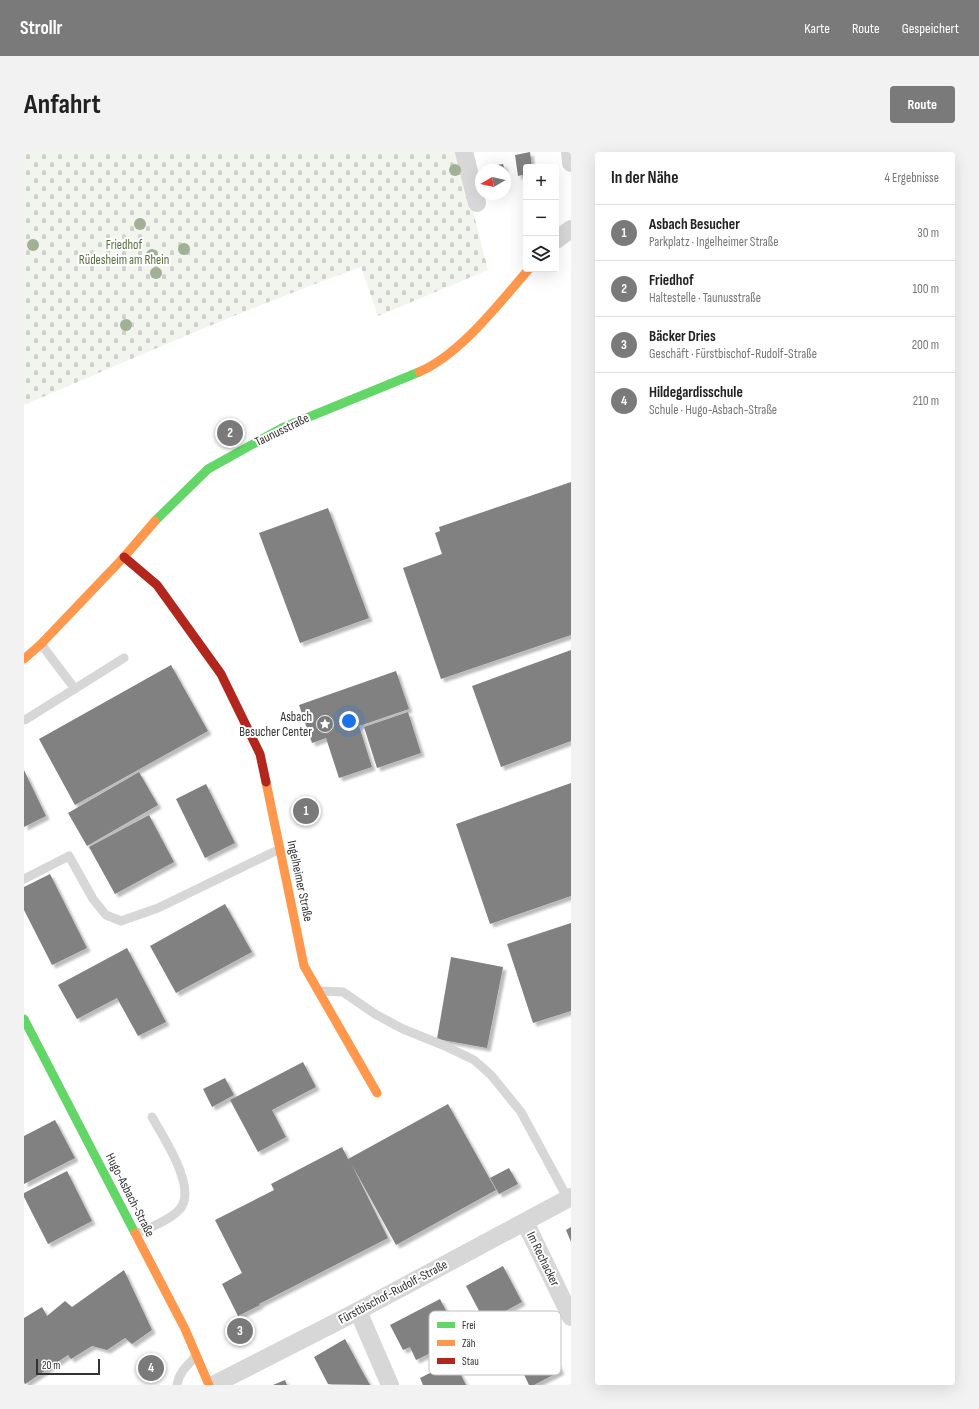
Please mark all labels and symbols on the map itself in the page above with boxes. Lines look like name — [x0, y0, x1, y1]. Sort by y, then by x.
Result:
north arrow — [475, 164, 511, 200]
park label: Friedhof Rüdesheim am Rhein — [79, 237, 169, 268]
street label: Taunusstraße — [252, 410, 312, 450]
pin: 2 — [217, 418, 243, 448]
place label: Asbach Besucher Center — [239, 709, 312, 740]
your location — [339, 711, 359, 731]
place icon: Asbach Besucher Center — [315, 714, 335, 734]
pin: 1 — [293, 796, 319, 826]
street label: Ingelheimer Straße — [284, 839, 316, 923]
street label: Hugo-Asbach-Straße — [102, 1150, 158, 1240]
street label: Im Rechacker — [523, 1229, 563, 1289]
street label: Fürstbischof-Rudolf-Straße — [336, 1256, 450, 1328]
legend — [429, 1311, 561, 1375]
pin: 3 — [227, 1316, 253, 1346]
text: Frei — [462, 1319, 476, 1332]
text: Zäh — [462, 1337, 476, 1350]
pin: 4 — [138, 1353, 164, 1383]
text: Stau — [462, 1355, 479, 1368]
scale bar — [36, 1357, 100, 1376]

